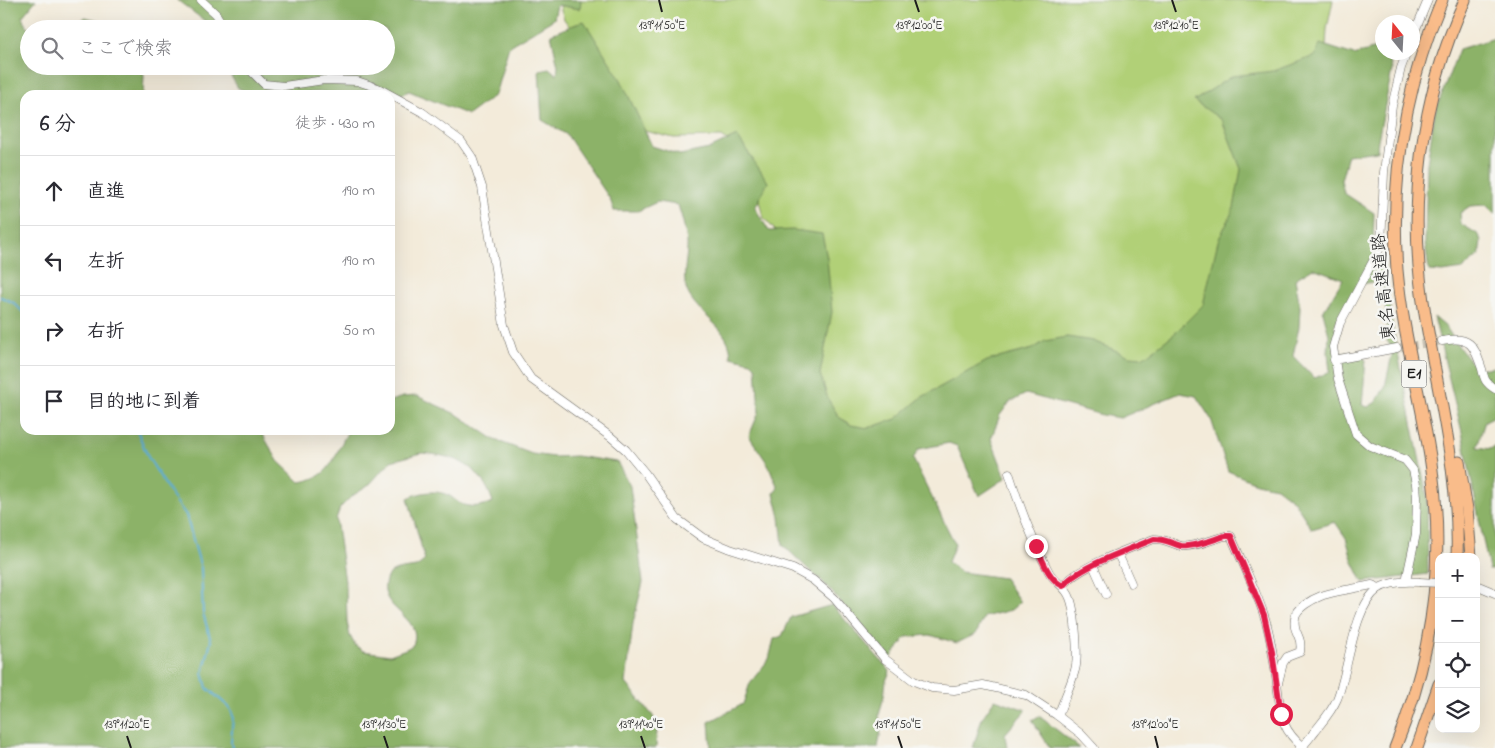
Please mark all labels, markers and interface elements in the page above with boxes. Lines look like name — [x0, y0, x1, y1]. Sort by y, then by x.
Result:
north arrow — [1375, 15, 1420, 60]
text: 139°11'50"E — [639, 17, 685, 35]
text: 139°12'00"E — [895, 17, 943, 35]
text: 139°12'10"E — [1153, 17, 1199, 35]
search box — [20, 20, 395, 75]
icon: search — [38, 34, 66, 62]
text: ここで検索 — [78, 36, 173, 63]
text: 6 分 — [40, 110, 76, 140]
text: 徒歩 · 430 m — [295, 112, 375, 136]
icon: ahead — [40, 177, 68, 205]
text: 直進 — [87, 179, 125, 206]
text: 190 m — [342, 179, 375, 203]
street label: 東名高速道路 — [1366, 232, 1404, 342]
icon: left — [40, 247, 68, 275]
text: 左折 — [87, 249, 125, 276]
text: 190 m — [342, 249, 375, 273]
icon: right — [40, 317, 68, 345]
text: 右折 — [87, 319, 125, 346]
text: 50 m — [343, 319, 375, 343]
road number: E1 — [1402, 360, 1426, 388]
icon: arrive — [40, 387, 68, 415]
text: 目的地に到着 — [87, 389, 201, 416]
route end — [1025, 535, 1048, 558]
map controls — [1435, 553, 1480, 733]
button: + — [1435, 553, 1480, 598]
button: − — [1435, 598, 1480, 643]
button: locate — [1435, 643, 1480, 688]
button: layers — [1435, 688, 1480, 733]
route start — [1270, 703, 1293, 726]
text: 139°11'20"E — [104, 716, 150, 734]
text: 139°11'30"E — [362, 716, 406, 734]
text: 139°11'40"E — [619, 716, 663, 734]
text: 139°11'50"E — [875, 716, 921, 734]
text: 139°12'00"E — [1131, 716, 1179, 734]

